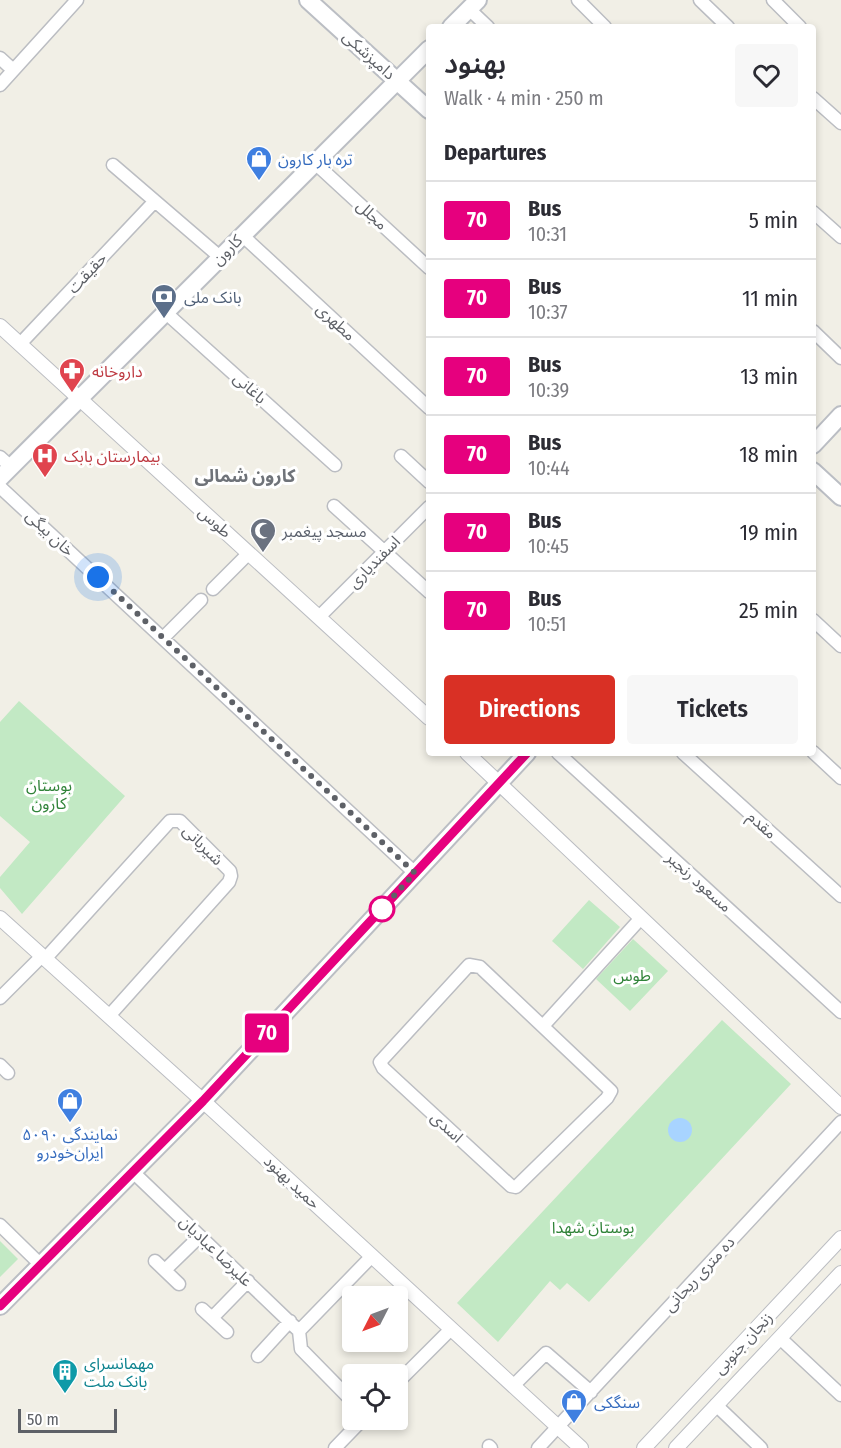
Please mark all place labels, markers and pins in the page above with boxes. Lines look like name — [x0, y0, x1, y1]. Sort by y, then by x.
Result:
shop icon: تره بار کارون — [244, 144, 274, 182]
place label: تره بار کارون — [278, 150, 353, 169]
bank icon: بانک ملی — [149, 282, 179, 320]
place label: بانک ملی — [184, 288, 242, 307]
pharmacy icon: داروخانه — [57, 356, 87, 394]
place label: داروخانه — [92, 362, 143, 381]
hospital icon: بیمارستان بابک — [30, 441, 60, 479]
place label: بیمارستان بابک — [64, 447, 160, 466]
mosque icon: مسجد پیغمبر — [248, 516, 278, 554]
place label: مسجد پیغمبر — [281, 522, 367, 542]
unlabelled marker — [369, 896, 395, 922]
shop icon: نمایندگی ۵۰۹۰ ایران‌خودرو — [55, 1086, 85, 1124]
place label: نمایندگی ۵۰۹۰ ایران‌خودرو — [22, 1125, 118, 1162]
place label: مهمانسرای بانک ملت — [84, 1354, 154, 1391]
building icon: مهمانسرای بانک ملت — [50, 1357, 80, 1395]
shop icon: سنگکی — [559, 1387, 589, 1425]
place label: سنگکی — [594, 1393, 640, 1412]

